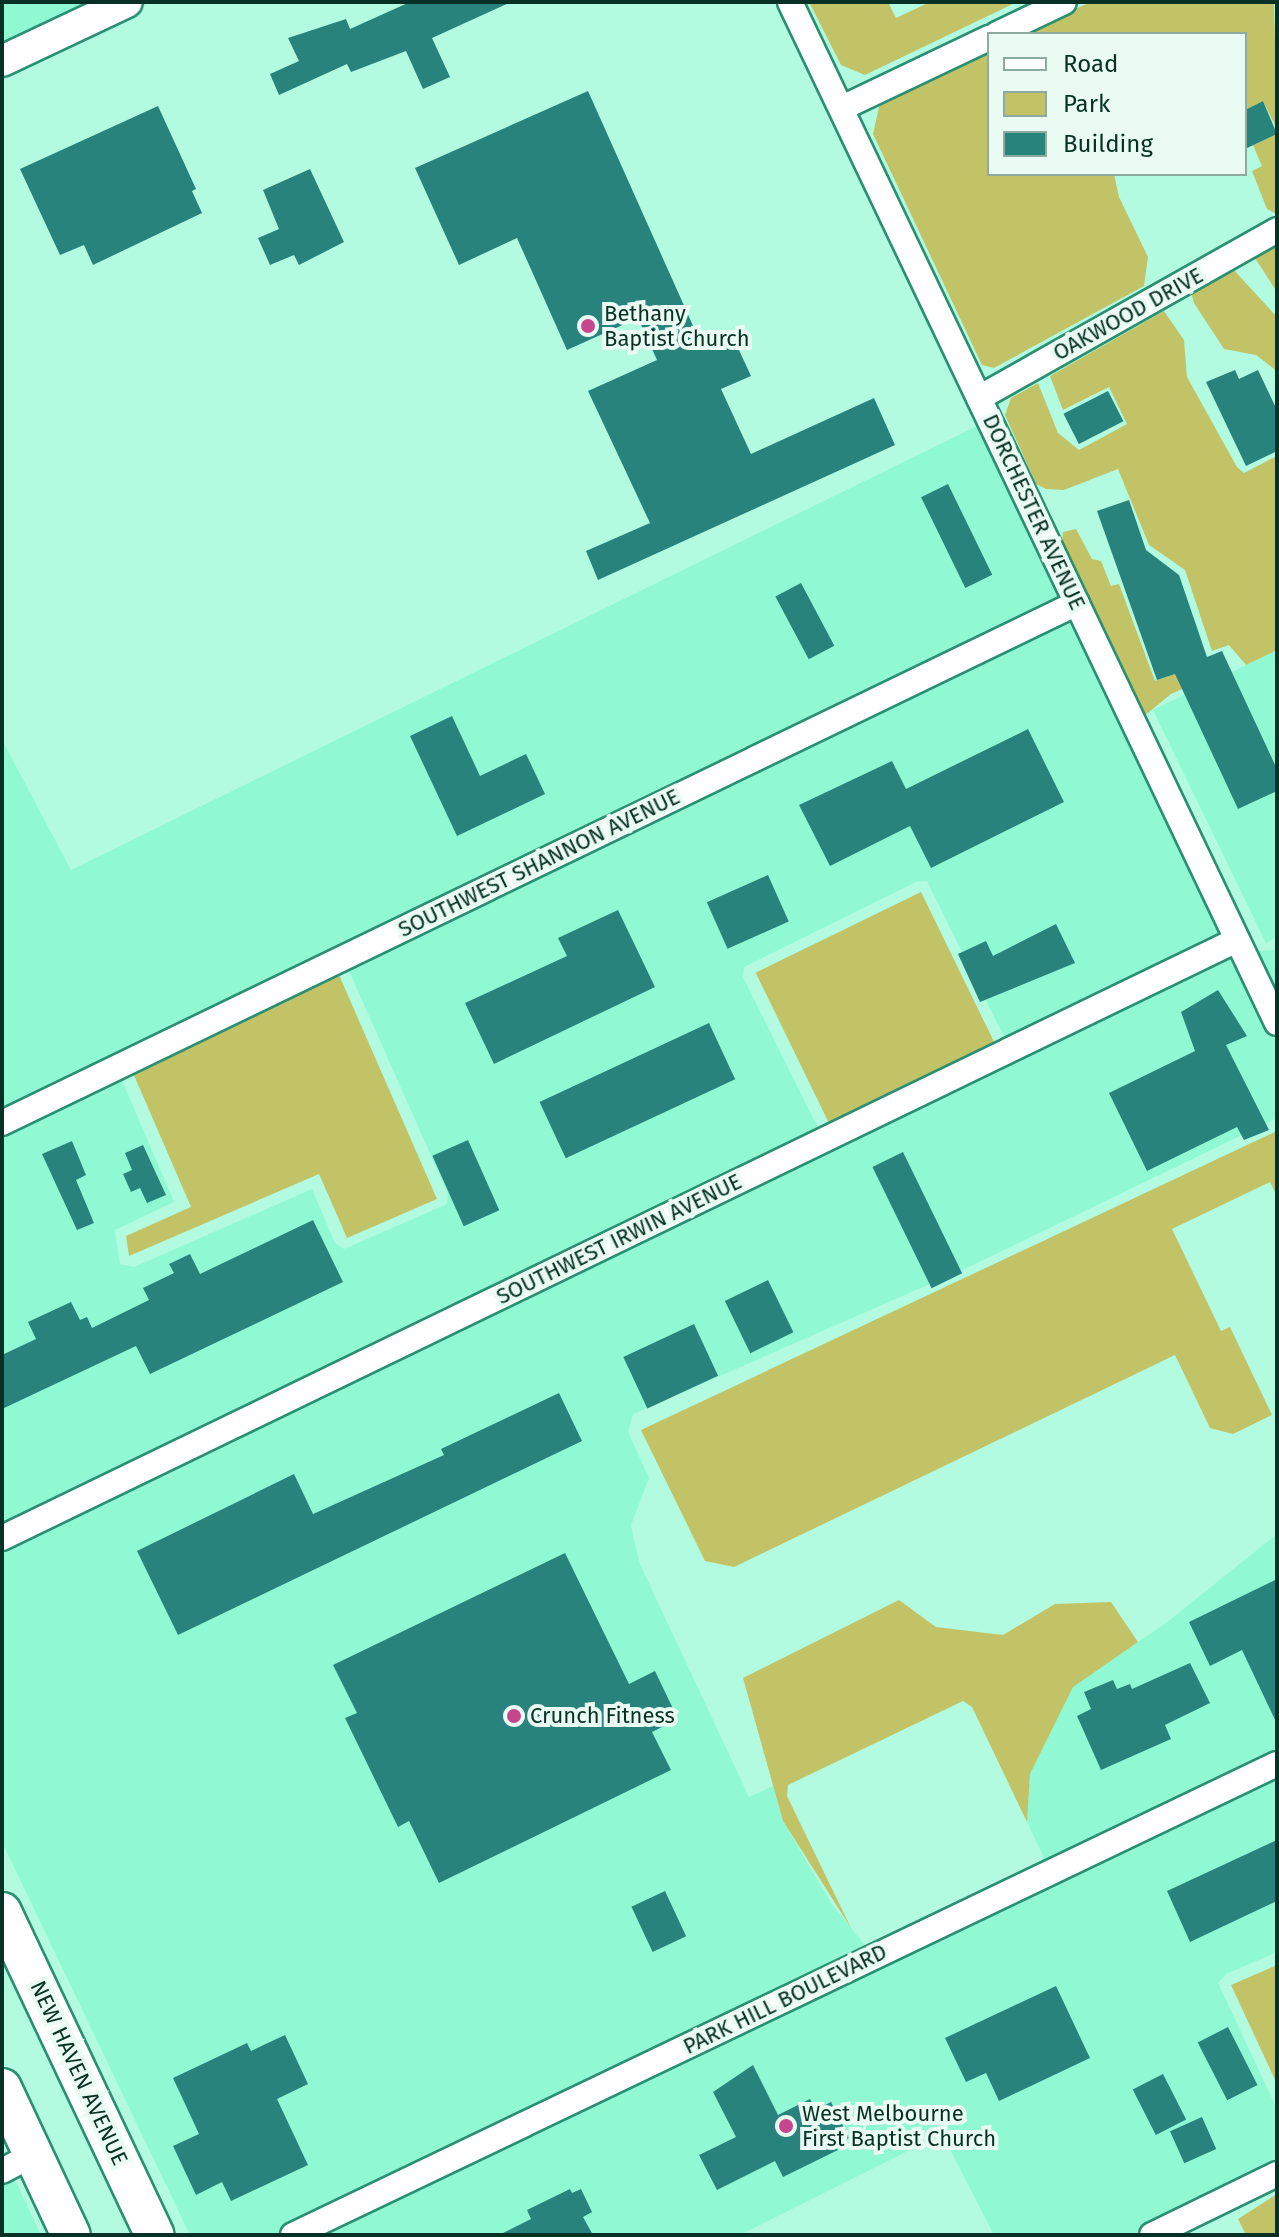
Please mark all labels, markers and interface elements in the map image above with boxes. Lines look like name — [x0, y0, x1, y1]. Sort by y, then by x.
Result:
legend — [987, 32, 1247, 176]
text: Road — [1063, 50, 1118, 78]
text: Park — [1063, 90, 1110, 118]
text: Building — [1063, 130, 1153, 158]
street label: OAKWOOD DRIVE — [1049, 262, 1207, 366]
place label: Bethany Baptist Church — [604, 300, 750, 352]
marker: Bethany Baptist Church — [579, 317, 597, 335]
street label: DORCHESTER AVENUE — [977, 410, 1091, 614]
street label: SOUTHWEST SHANNON AVENUE — [394, 783, 684, 943]
street label: SOUTHWEST IRWIN AVENUE — [492, 1168, 746, 1310]
place label: Crunch Fitness — [530, 1703, 675, 1729]
marker: Crunch Fitness — [505, 1707, 523, 1725]
street label: PARK HILL BOULEVARD — [679, 1938, 891, 2060]
street label: NEW HAVEN AVENUE — [25, 1977, 133, 2169]
place label: West Melbourne First Baptist Church — [802, 2100, 996, 2152]
marker: West Melbourne First Baptist Church — [777, 2117, 795, 2135]

